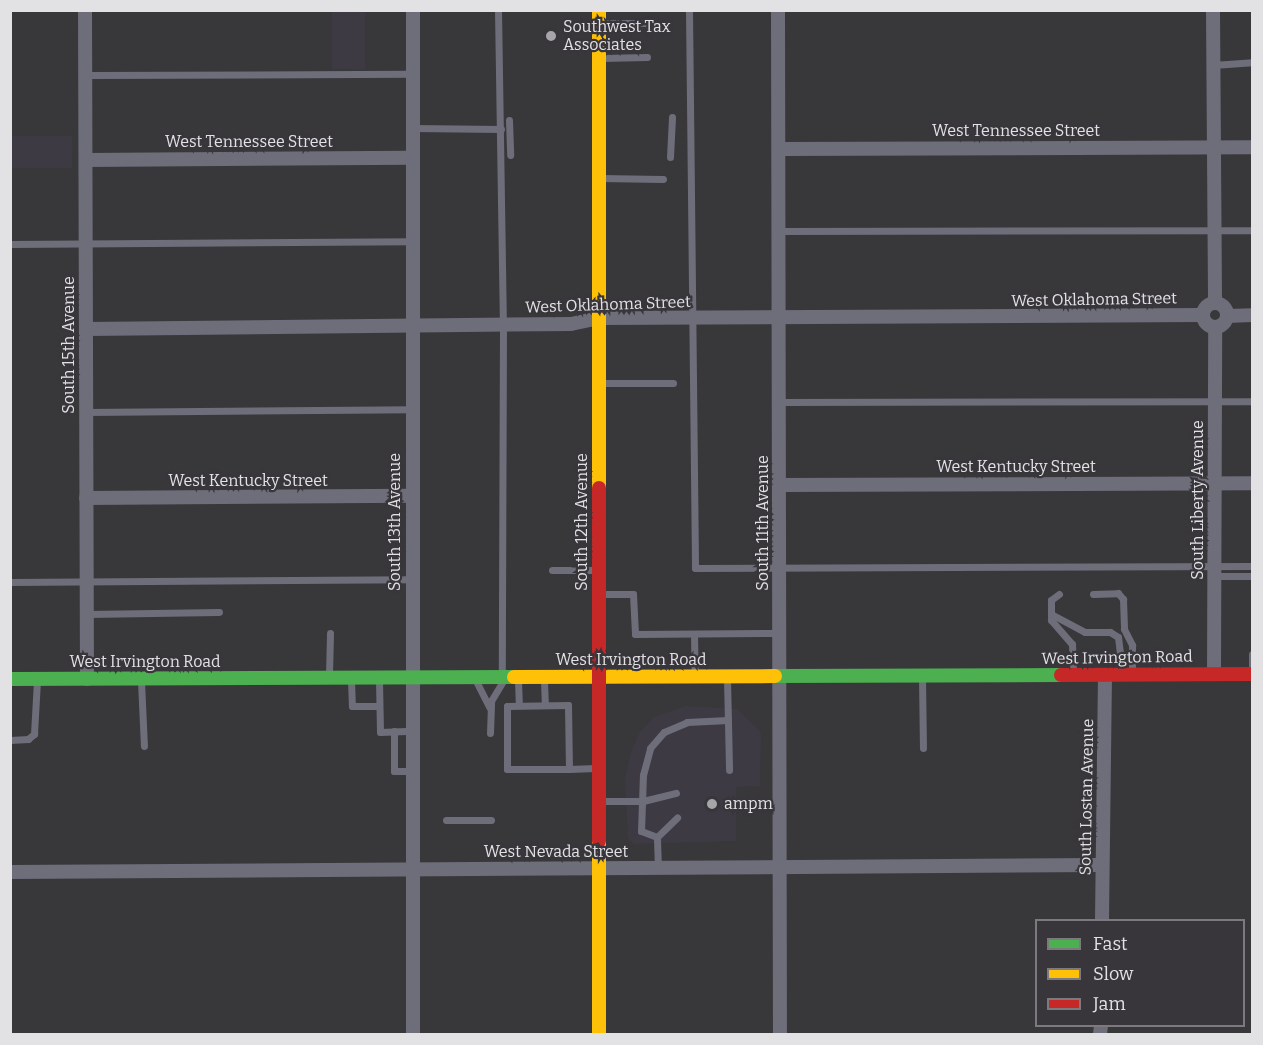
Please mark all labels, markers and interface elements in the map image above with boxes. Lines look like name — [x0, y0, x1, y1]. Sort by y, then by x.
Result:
place label: Southwest Tax Associates — [563, 17, 671, 55]
marker: Southwest Tax Associates — [544, 29, 558, 43]
street label: West Tennessee Street — [932, 121, 1100, 141]
street label: West Tennessee Street — [165, 132, 333, 152]
street label: South 15th Avenue — [59, 276, 79, 414]
street label: West Oklahoma Street — [1011, 289, 1177, 311]
street label: West Oklahoma Street — [525, 293, 691, 317]
street label: South Liberty Avenue — [1188, 420, 1208, 580]
street label: South 13th Avenue — [385, 453, 405, 591]
street label: South 12th Avenue — [572, 453, 592, 591]
street label: South 11th Avenue — [753, 455, 773, 591]
street label: West Kentucky Street — [936, 457, 1096, 477]
street label: West Kentucky Street — [168, 471, 328, 491]
street label: West Irvington Road — [1041, 647, 1193, 669]
street label: West Irvington Road — [555, 650, 707, 670]
street label: West Irvington Road — [69, 652, 221, 672]
street label: South Lostan Avenue — [1076, 718, 1098, 876]
place label: ampm — [724, 794, 773, 814]
marker: ampm — [705, 797, 719, 811]
street label: West Nevada Street — [484, 842, 628, 862]
legend — [1035, 919, 1245, 1027]
text: Fast — [1093, 933, 1128, 955]
text: Slow — [1093, 963, 1133, 985]
text: Jam — [1093, 993, 1126, 1015]

